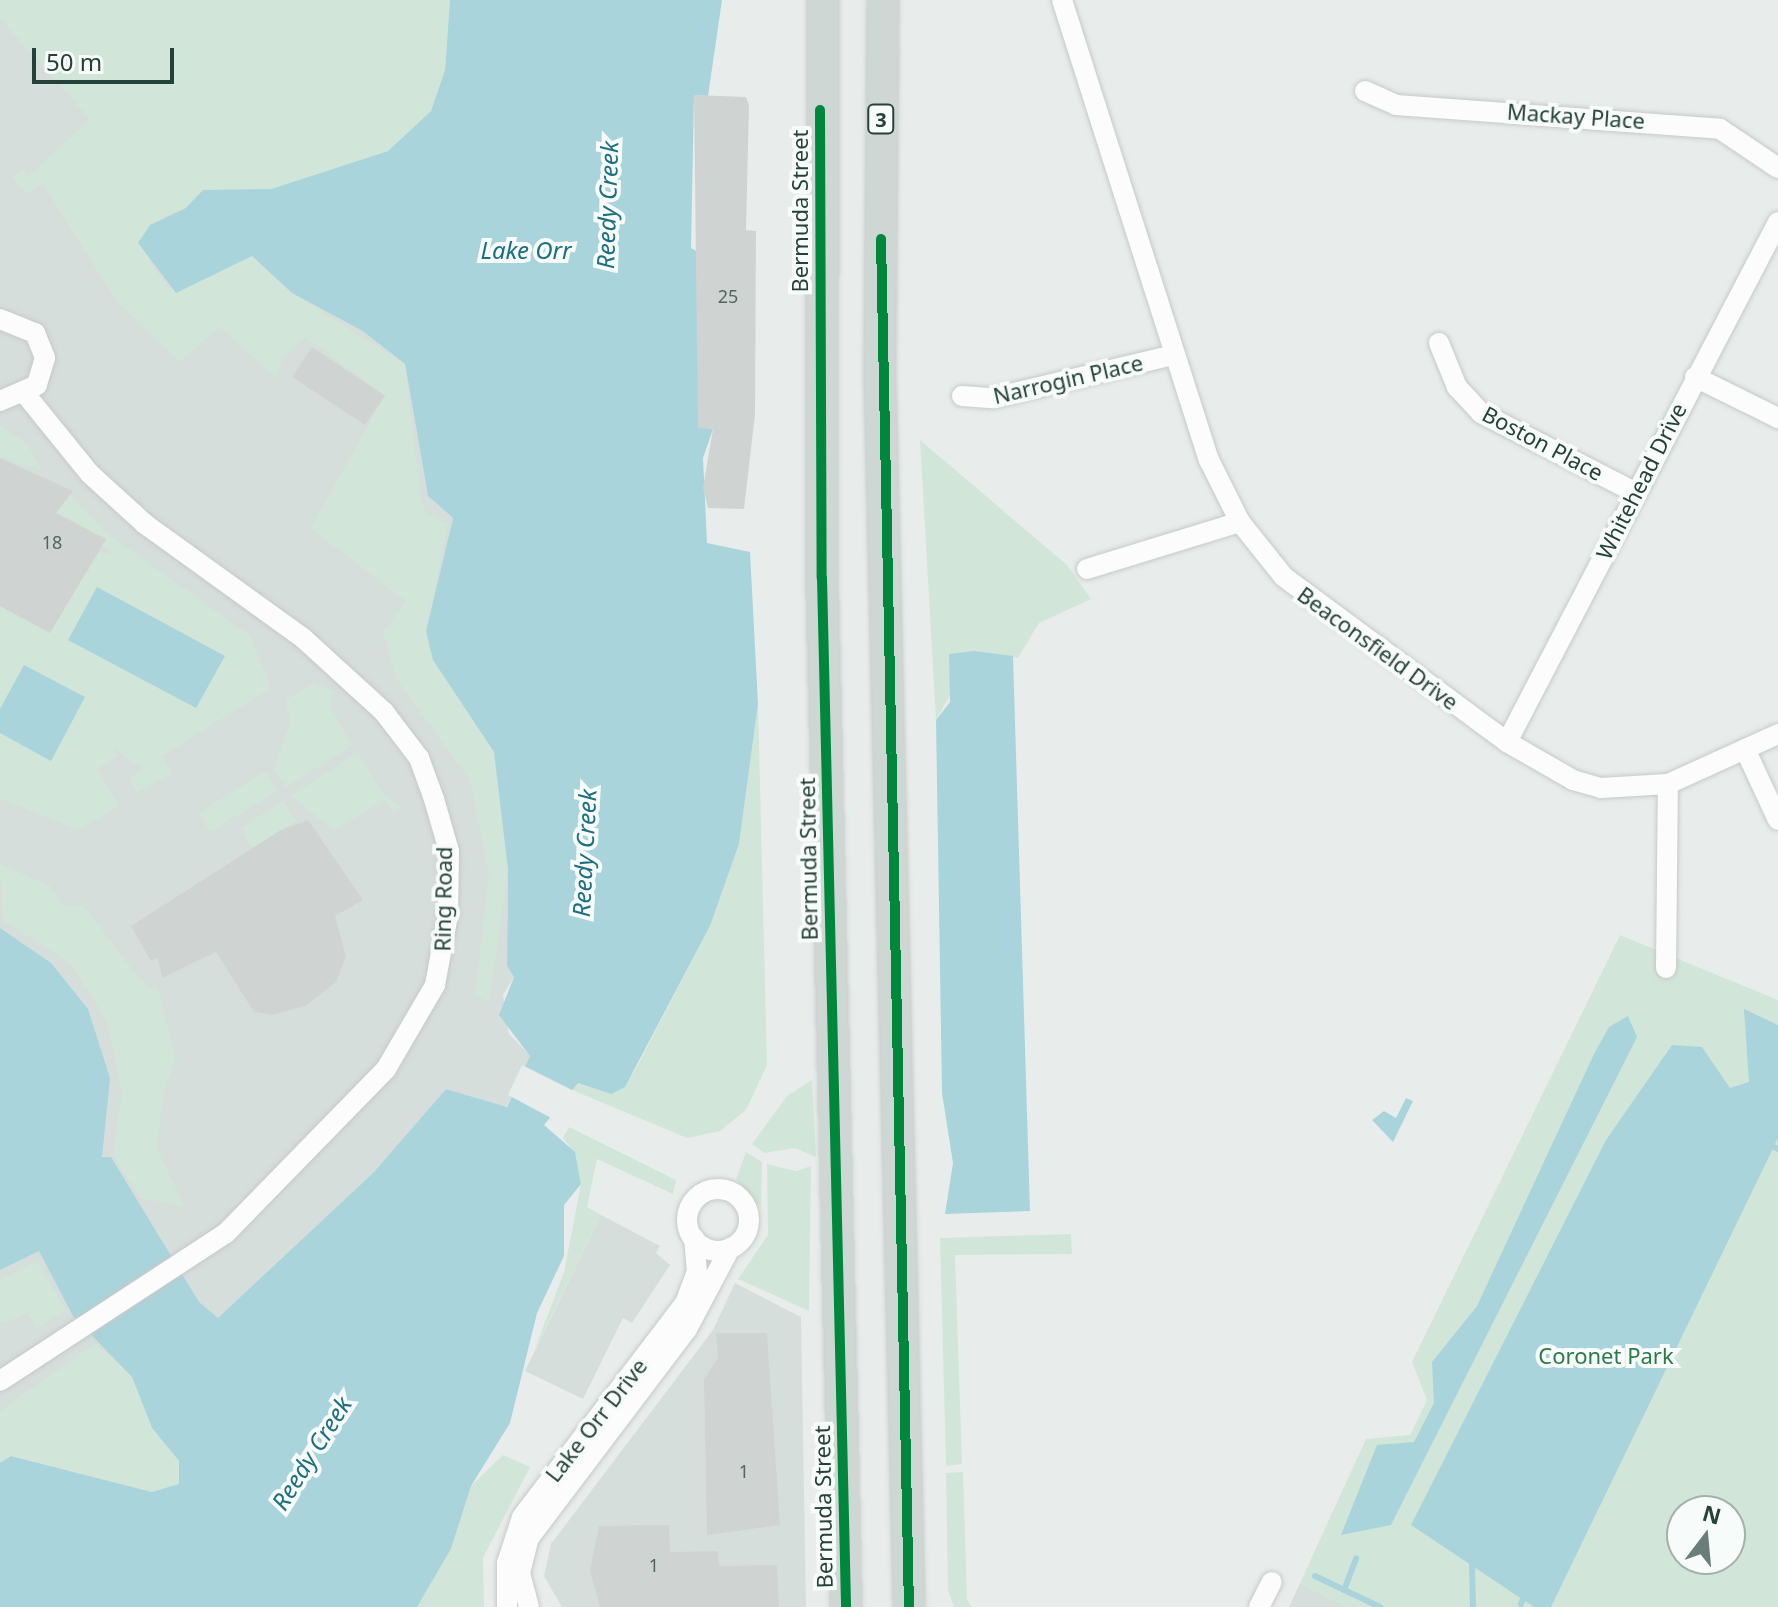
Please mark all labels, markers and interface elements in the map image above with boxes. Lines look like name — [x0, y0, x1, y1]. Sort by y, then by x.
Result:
scale bar — [36, 32, 178, 82]
text: 50 m — [46, 45, 102, 78]
street label: Mackay Place — [1506, 98, 1646, 134]
road number: 3 — [867, 103, 895, 135]
street label: Bermuda Street — [787, 130, 813, 292]
water label: Reedy Creek — [590, 141, 624, 269]
water label: Lake Orr — [480, 236, 572, 264]
house number: 25 — [718, 285, 738, 307]
street label: Narrogin Place — [991, 349, 1145, 409]
street label: Whitehead Drive — [1590, 398, 1692, 564]
street label: Boston Place — [1478, 400, 1608, 486]
house number: 18 — [42, 531, 62, 553]
street label: Beaconsfield Drive — [1293, 581, 1463, 715]
street label: Bermuda Street — [793, 777, 823, 941]
water label: Reedy Creek — [566, 788, 602, 918]
street label: Ring Road — [429, 846, 457, 952]
park label: Coronet Park — [1538, 1343, 1674, 1369]
street label: Lake Orr Drive — [540, 1353, 652, 1487]
water label: Reedy Creek — [265, 1391, 357, 1515]
street label: Bermuda Street — [808, 1425, 838, 1589]
house number: 1 — [739, 1460, 749, 1482]
north arrow — [1666, 1495, 1746, 1575]
text: N — [1699, 1497, 1725, 1531]
house number: 1 — [649, 1554, 659, 1576]

